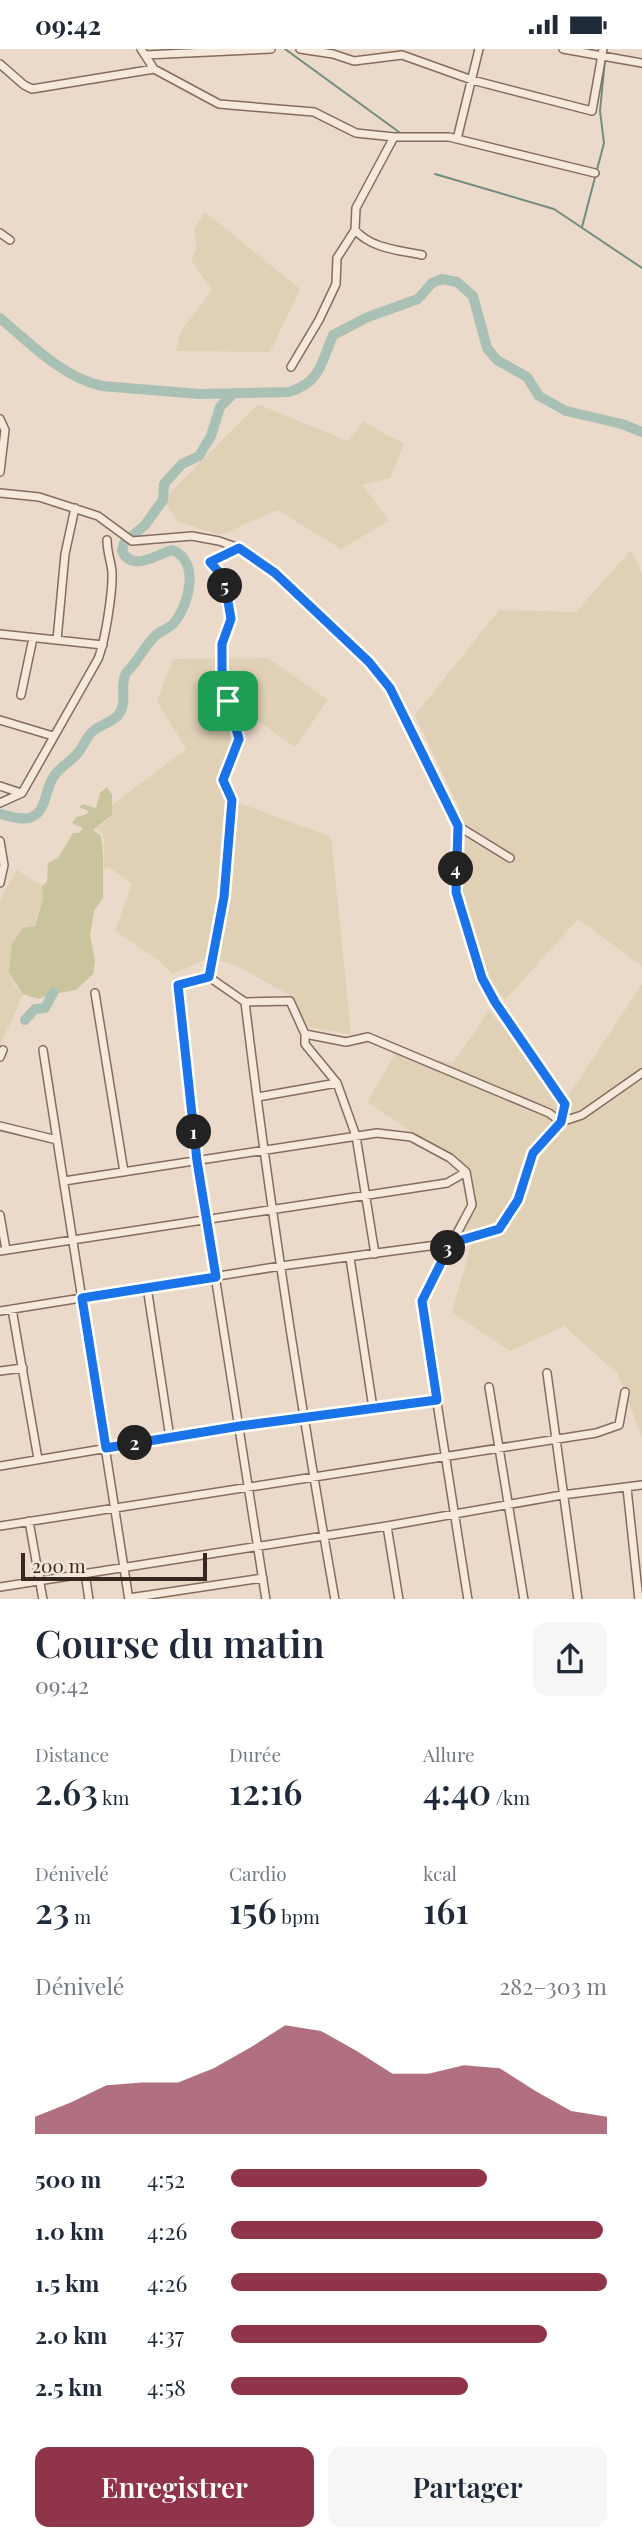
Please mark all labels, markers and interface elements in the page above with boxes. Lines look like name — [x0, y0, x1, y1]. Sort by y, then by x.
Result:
text: 09:42 — [35, 7, 101, 42]
pin: 5 — [208, 569, 243, 603]
text: 5 — [220, 572, 229, 598]
pin — [198, 671, 258, 731]
icon: arrive — [209, 682, 247, 720]
pin: 4 — [438, 851, 474, 887]
text: 4 — [450, 855, 461, 881]
pin: 1 — [176, 1115, 212, 1149]
text: 1 — [190, 1118, 197, 1144]
pin: 3 — [430, 1231, 466, 1265]
text: 3 — [443, 1234, 452, 1260]
pin: 2 — [118, 1425, 152, 1461]
text: 2 — [130, 1429, 139, 1455]
scale bar — [21, 1551, 206, 1582]
text: 200 m — [32, 1552, 86, 1578]
text: Course du matin — [35, 1617, 325, 1668]
button: share — [533, 1622, 607, 1696]
text: 09:42 — [35, 1669, 89, 1700]
text: Distance — [35, 1741, 109, 1767]
text: Durée — [229, 1741, 281, 1767]
text: Allure — [423, 1741, 475, 1767]
text: 2.63 — [35, 1767, 98, 1814]
text: 12:16 — [229, 1767, 302, 1814]
text: 4:40 — [423, 1767, 491, 1814]
text: km — [98, 1784, 129, 1810]
text: /km — [491, 1784, 530, 1810]
text: Dénivelé — [35, 1860, 109, 1886]
text: Cardio — [229, 1860, 287, 1886]
text: kcal — [423, 1860, 457, 1886]
text: 23 — [35, 1886, 69, 1933]
text: 156 — [229, 1886, 277, 1933]
text: 161 — [423, 1886, 469, 1933]
text: m — [69, 1903, 91, 1929]
text: bpm — [277, 1903, 320, 1929]
text: Dénivelé — [35, 1970, 124, 2001]
text: 282–303 m — [499, 1970, 607, 2001]
text: 500 m — [35, 2163, 101, 2194]
text: 4:52 — [147, 2163, 185, 2194]
text: 1.0 km — [35, 2215, 104, 2246]
text: 4:26 — [147, 2215, 187, 2246]
text: 1.5 km — [35, 2267, 99, 2298]
text: 4:26 — [147, 2267, 187, 2298]
text: 2.0 km — [35, 2319, 107, 2350]
text: 4:37 — [147, 2319, 184, 2350]
text: 2.5 km — [35, 2371, 102, 2402]
text: 4:58 — [147, 2371, 186, 2402]
button: Enregistrer — [35, 2447, 314, 2527]
button: Partager — [328, 2447, 607, 2527]

